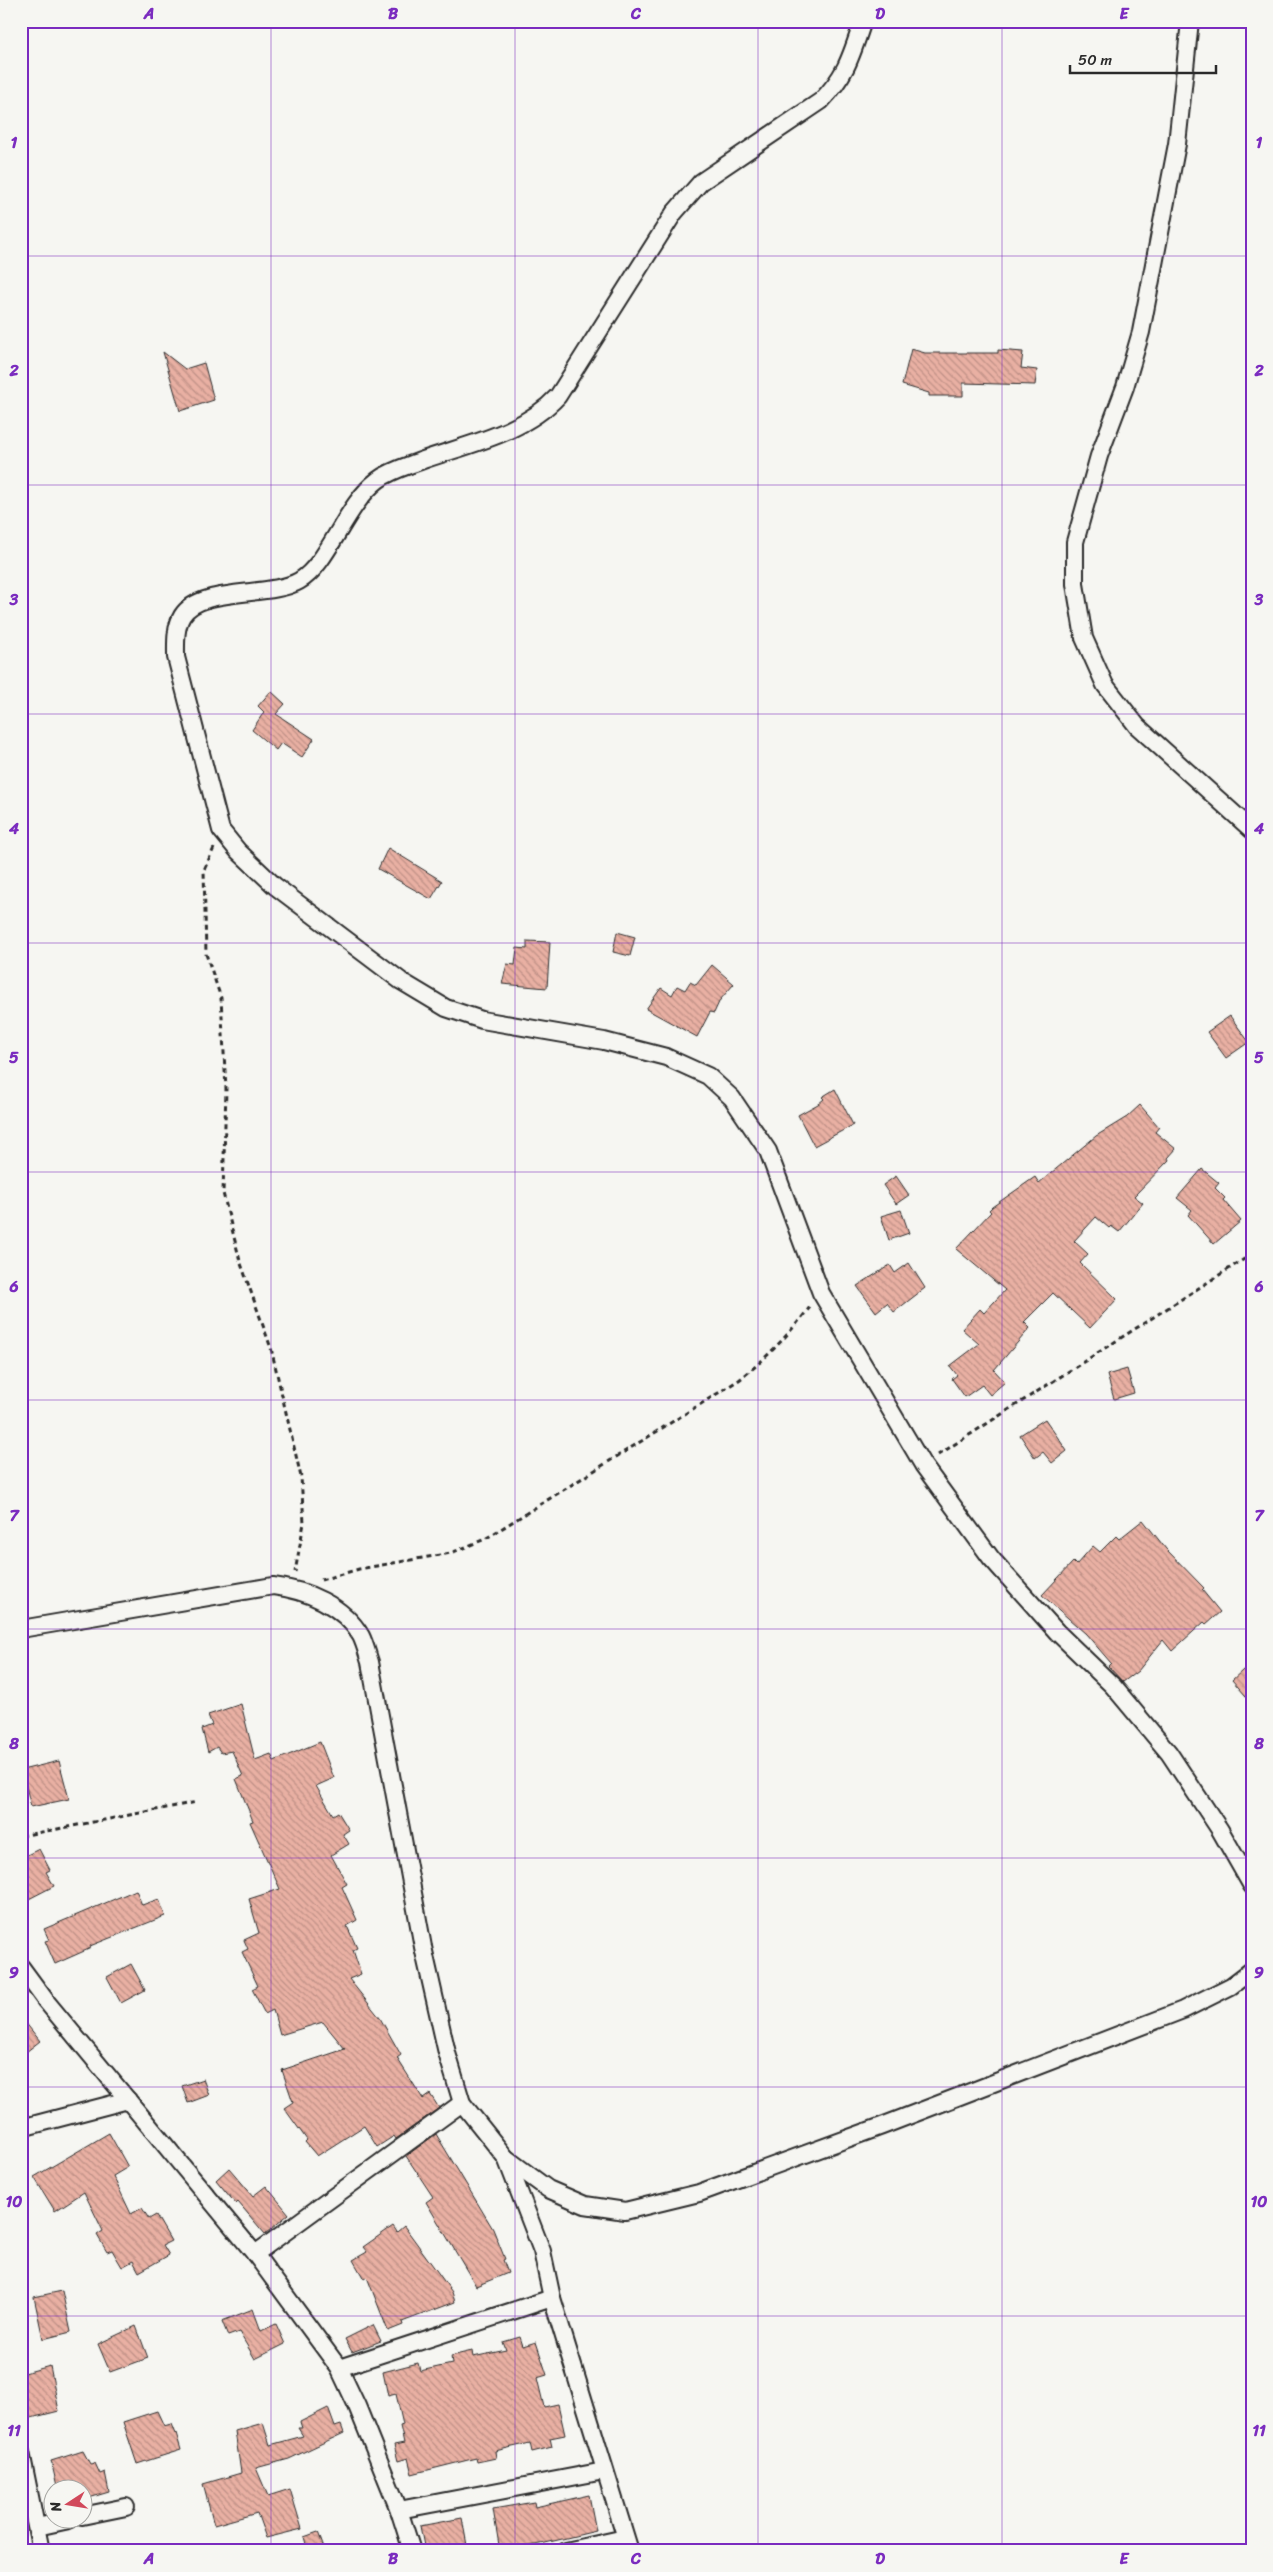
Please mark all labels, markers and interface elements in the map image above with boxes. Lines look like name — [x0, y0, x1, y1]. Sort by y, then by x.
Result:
text: A — [143, 0, 154, 28]
text: B — [388, 0, 399, 28]
text: C — [630, 0, 642, 28]
text: D — [875, 0, 885, 28]
text: E — [1120, 0, 1130, 28]
scale bar — [1070, 42, 1217, 74]
text: 50 m — [1078, 47, 1113, 73]
text: 1 — [11, 128, 18, 157]
text: 1 — [1256, 128, 1263, 157]
text: 2 — [8, 356, 19, 385]
text: 2 — [1253, 356, 1264, 385]
text: 3 — [9, 585, 19, 614]
text: 3 — [1254, 585, 1264, 614]
text: 4 — [8, 814, 19, 843]
text: 4 — [1253, 814, 1264, 843]
text: 5 — [9, 1043, 19, 1072]
text: 5 — [1254, 1043, 1264, 1072]
text: 6 — [8, 1272, 19, 1301]
text: 6 — [1253, 1272, 1264, 1301]
text: 7 — [9, 1501, 20, 1530]
text: 7 — [1254, 1501, 1265, 1530]
text: 8 — [8, 1729, 19, 1758]
text: 8 — [1253, 1729, 1264, 1758]
text: 9 — [9, 1958, 19, 1987]
text: 9 — [1254, 1958, 1264, 1987]
text: 10 — [6, 2187, 22, 2216]
text: 10 — [1251, 2187, 1267, 2216]
text: 11 — [7, 2416, 21, 2445]
text: 11 — [1252, 2416, 1266, 2445]
north arrow — [42, 2480, 92, 2530]
text: N — [42, 2499, 69, 2515]
text: A — [143, 2544, 154, 2572]
text: B — [388, 2544, 399, 2572]
text: C — [630, 2544, 642, 2572]
text: D — [875, 2544, 885, 2572]
text: E — [1120, 2544, 1130, 2572]

